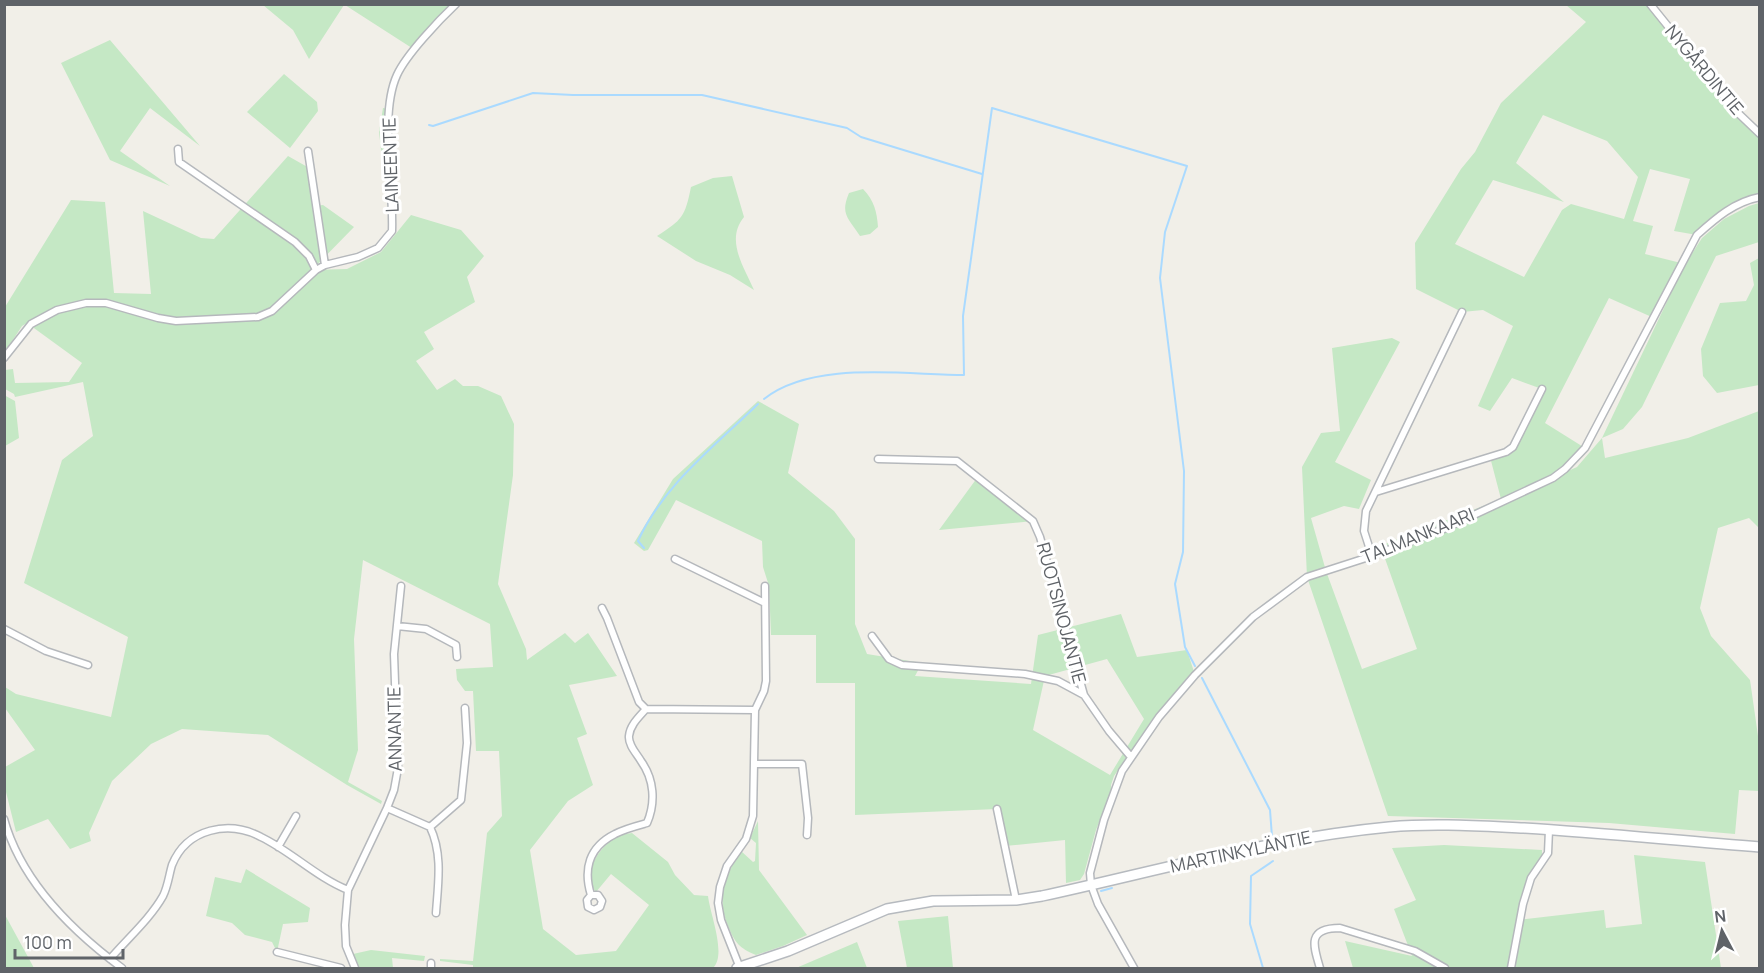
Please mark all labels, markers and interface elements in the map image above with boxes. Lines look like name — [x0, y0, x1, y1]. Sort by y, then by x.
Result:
street label: NYGÅRDINTIE — [1660, 19, 1749, 119]
street label: LAINEENTIE — [376, 117, 404, 213]
street label: TALMANKAARI — [1358, 502, 1478, 569]
street label: RUOTSINOJANTIE — [1032, 540, 1092, 686]
street label: ANNANTIE — [381, 686, 407, 772]
street label: MARTINKYLÄNTIE — [1168, 824, 1314, 878]
north arrow — [1692, 901, 1752, 961]
text: N — [1713, 904, 1727, 928]
scale bar — [15, 922, 123, 960]
text: 100 m — [24, 930, 72, 954]

